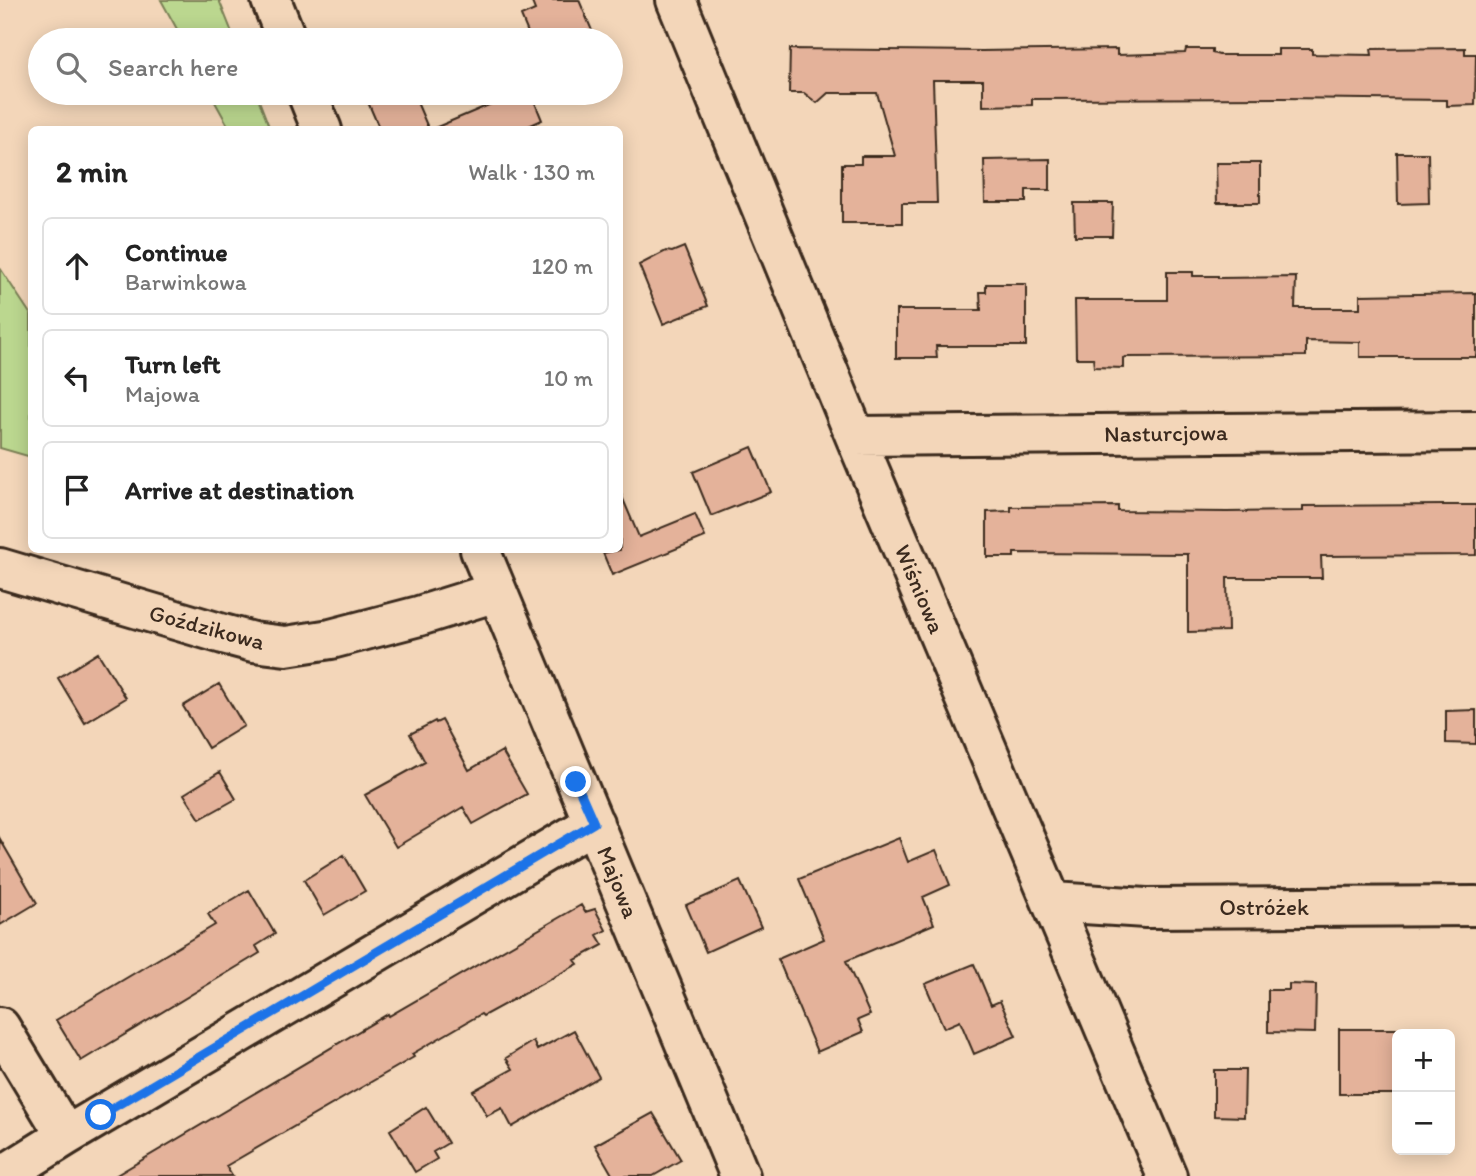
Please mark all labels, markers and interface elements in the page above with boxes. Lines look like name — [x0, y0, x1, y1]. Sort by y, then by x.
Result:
search box — [28, 28, 623, 105]
icon: search — [52, 48, 90, 86]
text: Search here — [108, 51, 238, 83]
text: 2 min — [56, 153, 127, 190]
text: Walk · 130 m — [468, 158, 595, 186]
text: Continue — [125, 236, 228, 268]
icon: ahead — [58, 247, 96, 285]
text: 120 m — [532, 252, 593, 280]
text: Barwinkowa — [125, 268, 247, 296]
text: Turn left — [125, 348, 221, 380]
icon: left — [58, 359, 96, 397]
text: 10 m — [544, 364, 593, 392]
text: Majowa — [125, 380, 200, 408]
street label: Nasturcjowa — [1104, 418, 1228, 448]
icon: arrive — [58, 471, 96, 509]
text: Arrive at destination — [125, 474, 354, 506]
street label: Wiśniowa — [889, 540, 951, 638]
street label: Goździkowa — [146, 598, 268, 656]
route end — [560, 766, 591, 797]
street label: Majowa — [591, 842, 645, 922]
street label: Ostróżek — [1219, 893, 1309, 921]
map controls — [1392, 1029, 1455, 1155]
button: + — [1392, 1029, 1455, 1092]
button: − — [1392, 1092, 1455, 1155]
route start — [85, 1099, 116, 1130]

